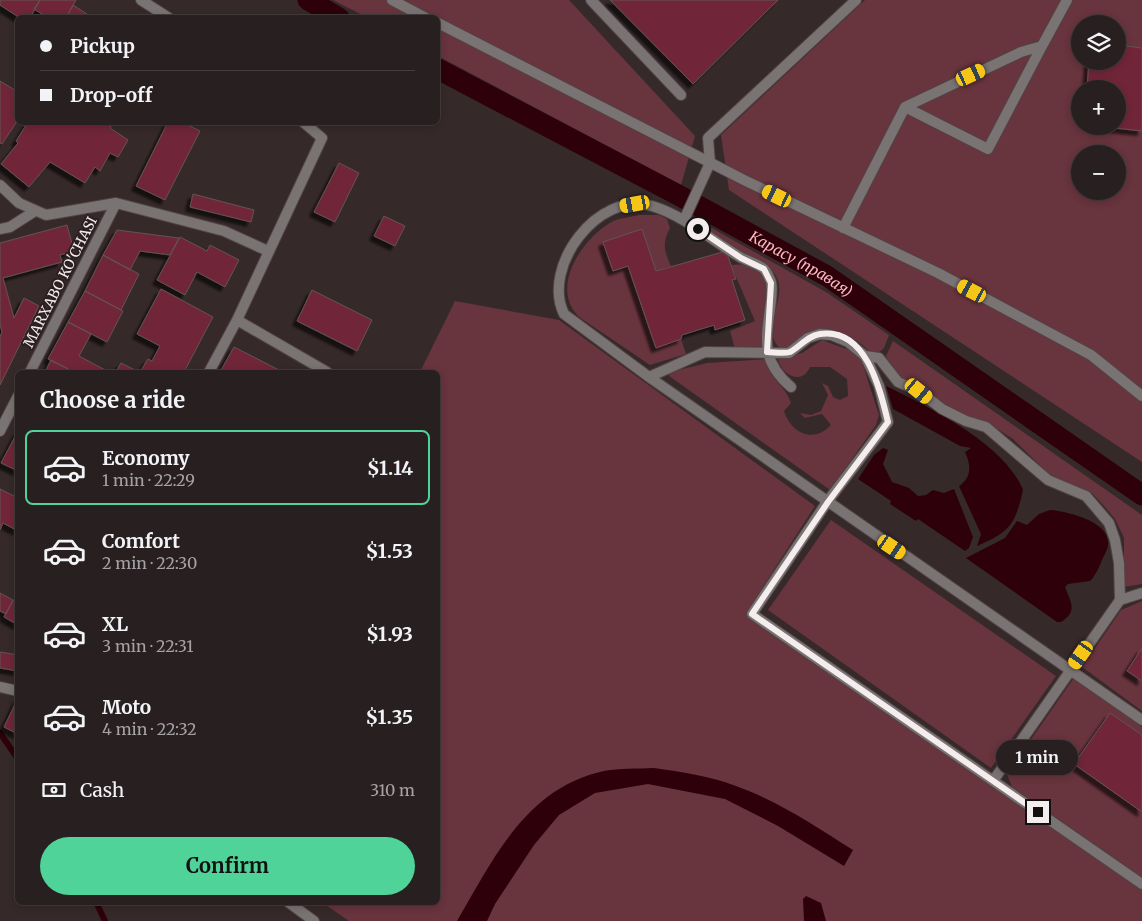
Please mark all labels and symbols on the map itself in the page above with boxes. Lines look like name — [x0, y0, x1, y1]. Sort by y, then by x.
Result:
car — [954, 62, 987, 88]
car — [760, 183, 793, 209]
car — [618, 194, 651, 214]
street label: MARXABO KO'CHASI — [19, 214, 101, 350]
route start — [687, 218, 709, 240]
water label: Карасу (правая) — [746, 226, 857, 301]
car — [955, 277, 988, 305]
car — [902, 376, 935, 406]
car — [875, 532, 908, 562]
car — [1066, 638, 1095, 672]
callout: 1 min — [997, 740, 1079, 774]
route end — [1027, 801, 1049, 823]

